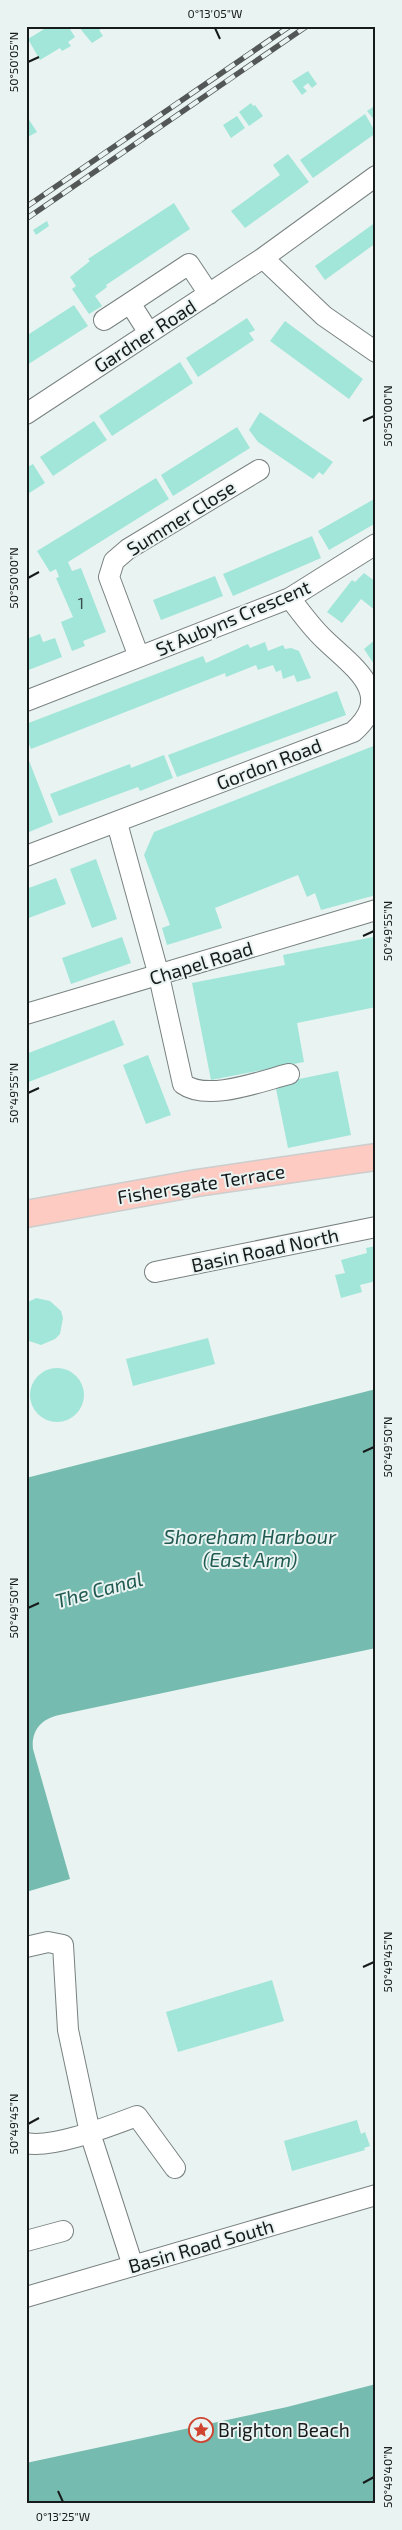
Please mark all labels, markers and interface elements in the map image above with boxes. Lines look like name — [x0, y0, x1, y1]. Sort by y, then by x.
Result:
text: 0°13'05"W — [188, 6, 242, 20]
text: 50°50'05"N — [6, 32, 20, 92]
street label: Gardner Road — [89, 294, 200, 377]
text: 50°50'00"N — [380, 385, 394, 447]
street label: Summer Close — [122, 475, 239, 560]
text: 50°50'00"N — [6, 547, 20, 609]
street label: St Aubyns Crescent — [152, 575, 314, 660]
house number: 1 — [78, 593, 84, 612]
street label: Gordon Road — [213, 733, 325, 794]
text: 50°49'55"N — [380, 901, 394, 961]
street label: Chapel Road — [146, 936, 255, 989]
text: 50°49'55"N — [6, 1063, 20, 1123]
street label: Fishersgate Terrace — [115, 1159, 286, 1208]
street label: Basin Road North — [189, 1223, 341, 1276]
text: 50°49'50"N — [380, 1416, 394, 1478]
water label: Shoreham Harbour (East Arm) — [164, 1524, 337, 1571]
water label: The Canal — [52, 1566, 145, 1612]
text: 50°49'50"N — [6, 1577, 20, 1639]
text: 50°49'45"N — [380, 1931, 394, 1993]
text: 50°49'45"N — [6, 2093, 20, 2155]
street label: Basin Road South — [125, 2214, 276, 2277]
place icon: Brighton Beach — [188, 2417, 214, 2443]
place label: Brighton Beach — [218, 2418, 350, 2441]
text: 50°49'40"N — [380, 2446, 394, 2508]
text: 0°13'25"W — [36, 2509, 90, 2523]

